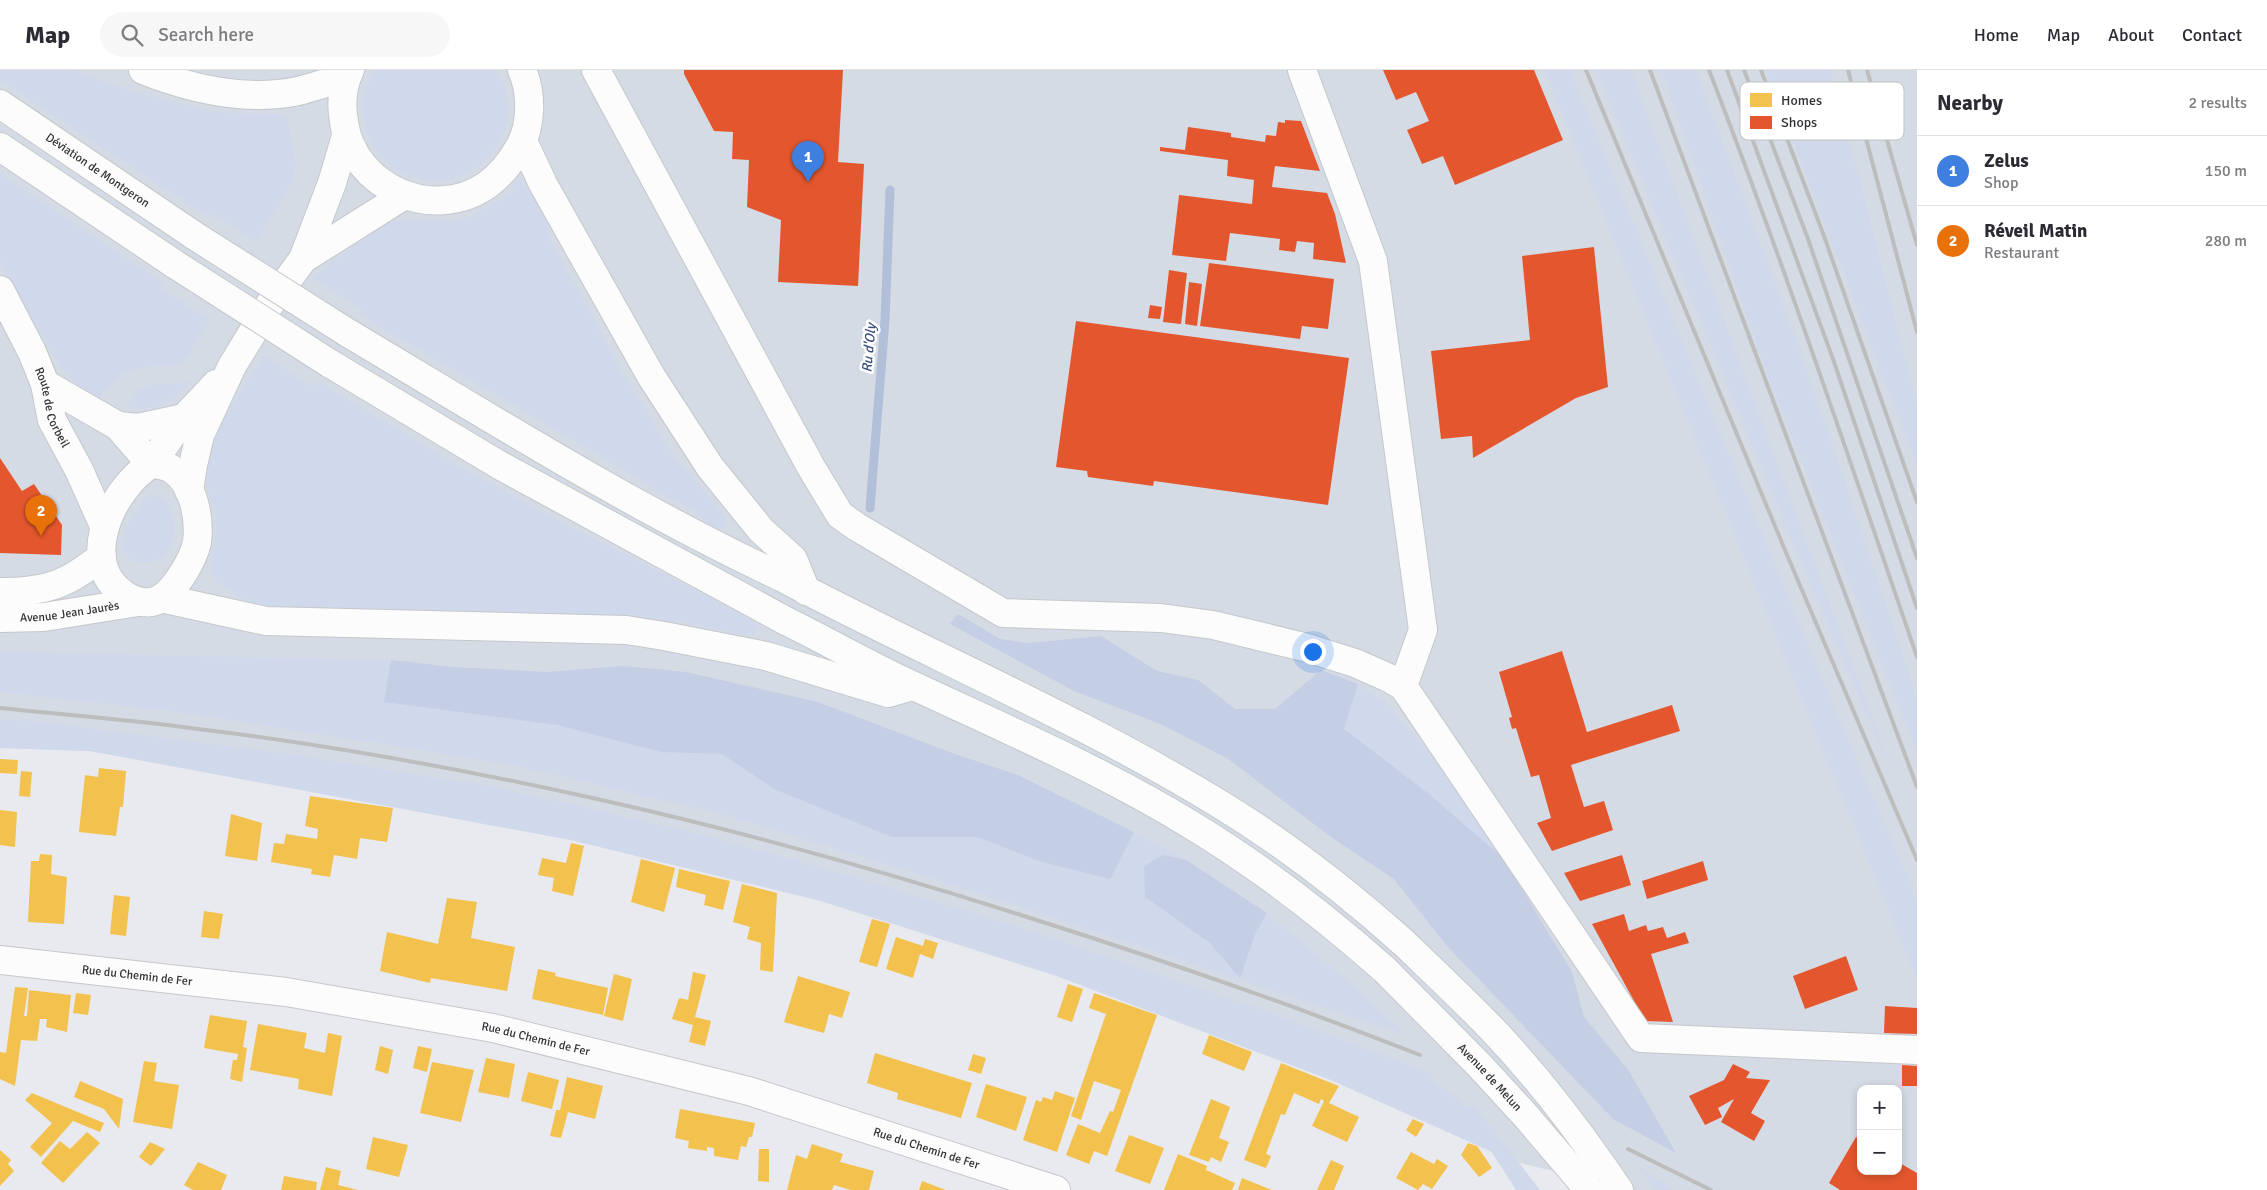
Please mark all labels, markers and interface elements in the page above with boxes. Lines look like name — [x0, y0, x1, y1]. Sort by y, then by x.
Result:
search box — [100, 12, 450, 57]
text: Map — [25, 20, 70, 50]
icon: search — [118, 21, 146, 49]
text: Search here — [158, 23, 254, 47]
text: Home — [1974, 24, 2019, 46]
text: Map — [2047, 24, 2080, 46]
text: About — [2108, 24, 2154, 46]
text: Contact — [2182, 24, 2242, 46]
legend — [1740, 82, 1904, 140]
text: Nearby — [1937, 90, 2003, 116]
text: Homes — [1781, 92, 1822, 109]
text: 2 results — [2188, 93, 2247, 113]
text: Shops — [1781, 114, 1817, 131]
street label: Déviation de Montgeron — [43, 130, 153, 211]
pin: 1 — [792, 141, 824, 182]
text: Zelus — [1984, 149, 2029, 173]
text: 1 — [1949, 161, 1957, 181]
text: 150 m — [2205, 161, 2247, 181]
text: Shop — [1984, 173, 2018, 193]
text: Réveil Matin — [1984, 219, 2087, 243]
text: 2 — [1949, 231, 1957, 251]
text: 280 m — [2205, 231, 2247, 251]
text: Restaurant — [1984, 243, 2059, 263]
water label: Ru d'Oly — [858, 320, 880, 373]
street label: Route de Corbeil — [31, 365, 73, 451]
pin: 2 — [25, 495, 57, 536]
street label: Avenue Jean Jaurès — [20, 598, 120, 625]
your location — [1300, 639, 1326, 665]
street label: Rue du Chemin de Fer — [81, 962, 194, 989]
street label: Rue du Chemin de Fer — [480, 1019, 592, 1059]
street label: Avenue de Melun — [1454, 1040, 1525, 1114]
map controls — [1857, 1085, 1902, 1175]
button: + — [1857, 1085, 1902, 1130]
street label: Rue du Chemin de Fer — [871, 1124, 982, 1173]
button: − — [1857, 1130, 1902, 1175]

